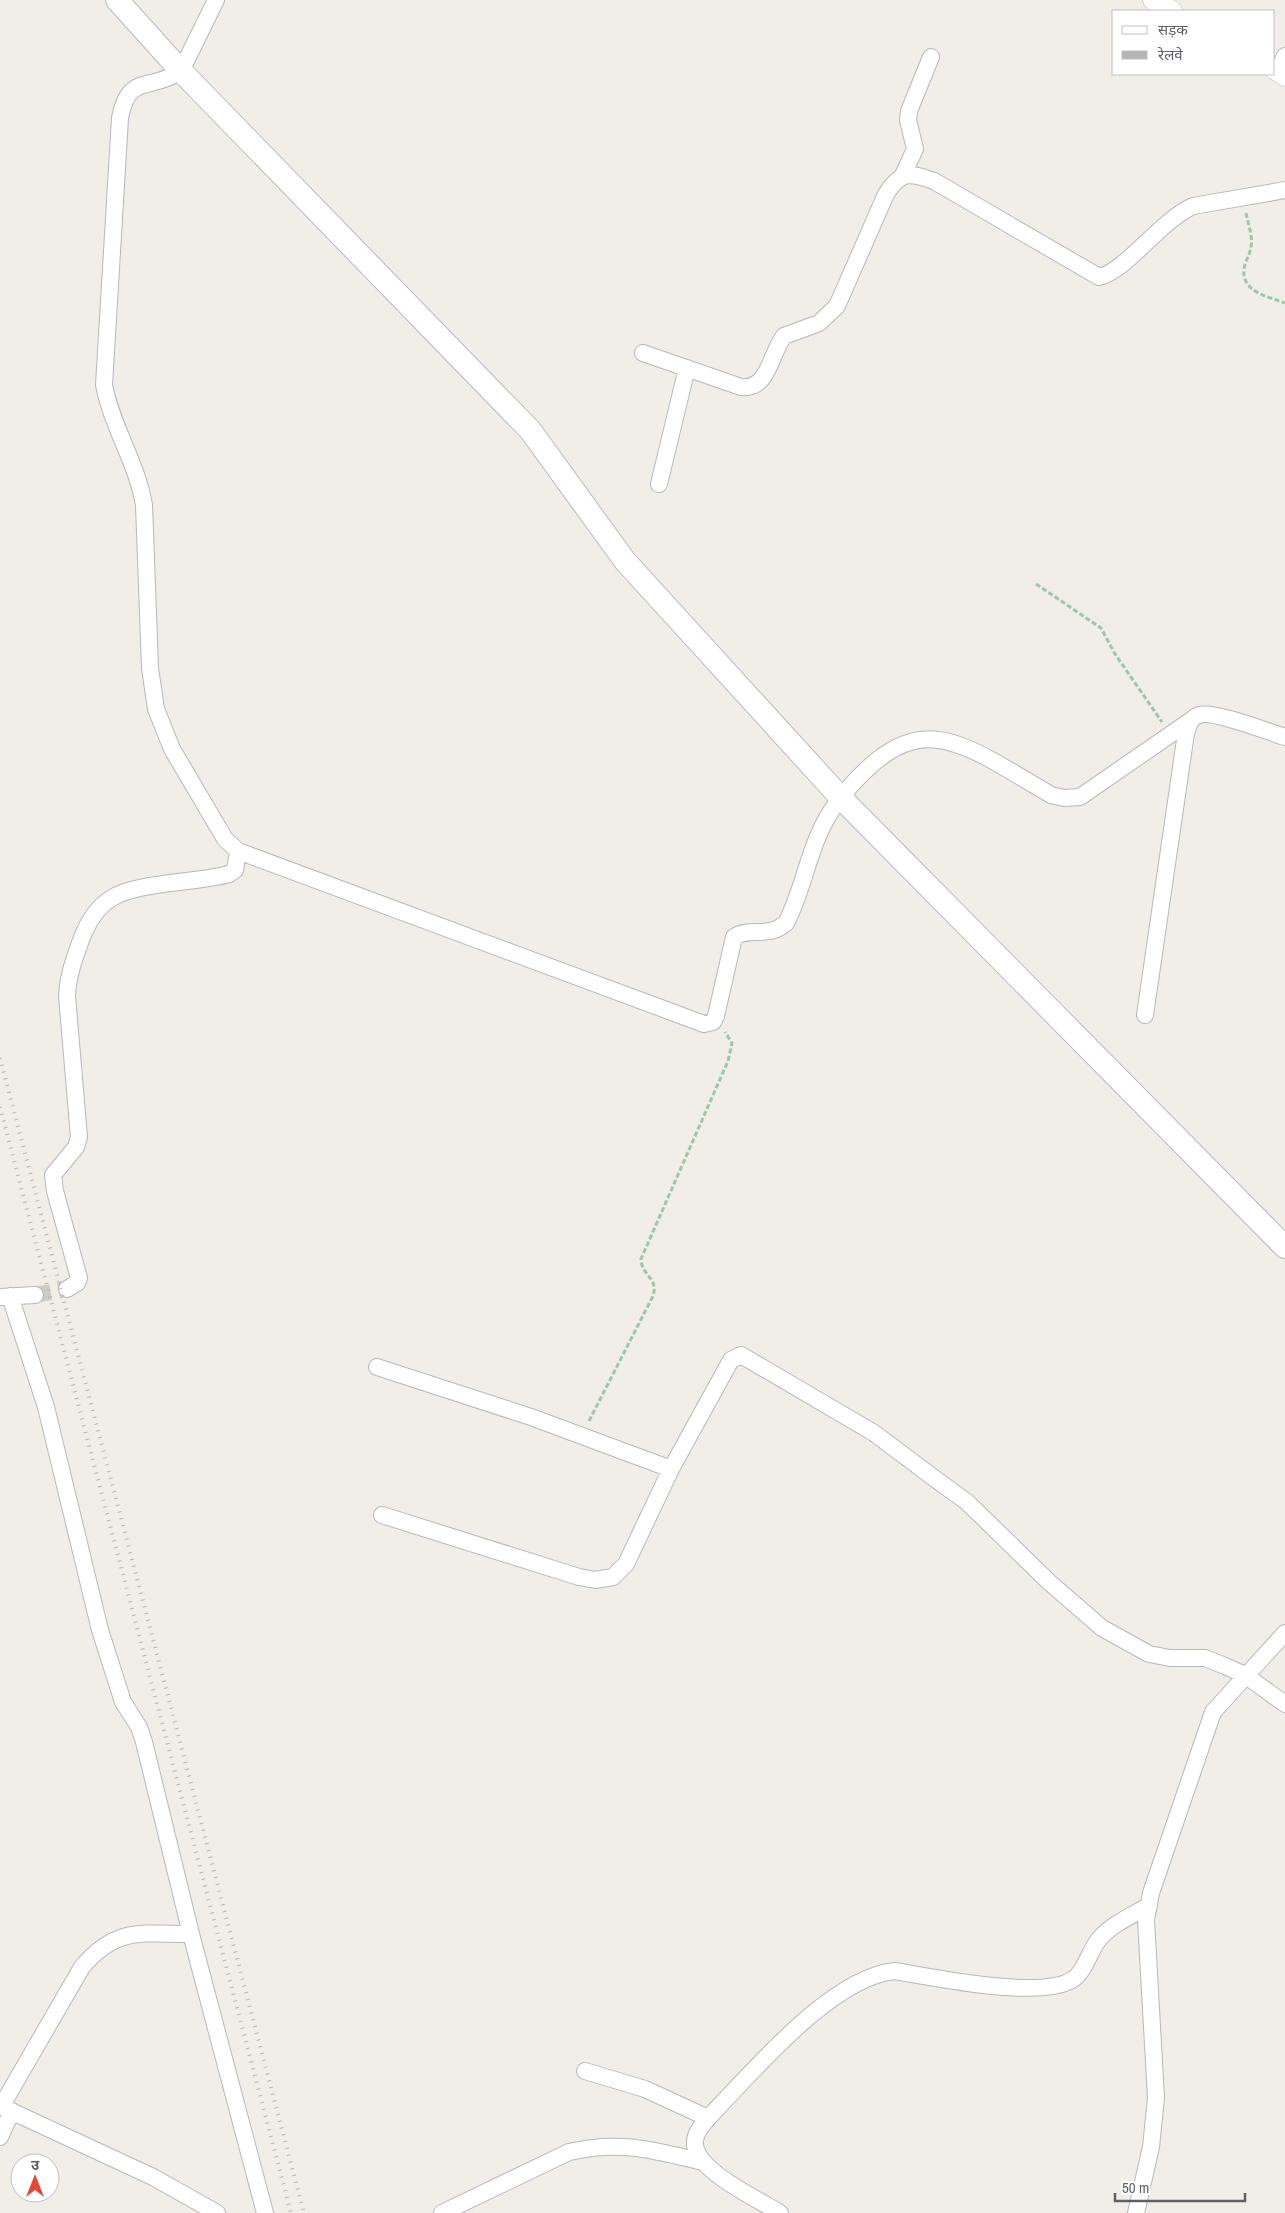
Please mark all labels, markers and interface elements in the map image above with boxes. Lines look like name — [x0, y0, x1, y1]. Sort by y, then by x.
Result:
legend — [1112, 10, 1275, 75]
text: सड़क — [1158, 19, 1188, 40]
text: रेलवे — [1157, 44, 1183, 65]
north arrow — [10, 2153, 60, 2203]
text: उ — [31, 2156, 40, 2174]
scale bar — [1115, 2170, 1245, 2202]
text: 50 m — [1122, 2177, 1149, 2198]

